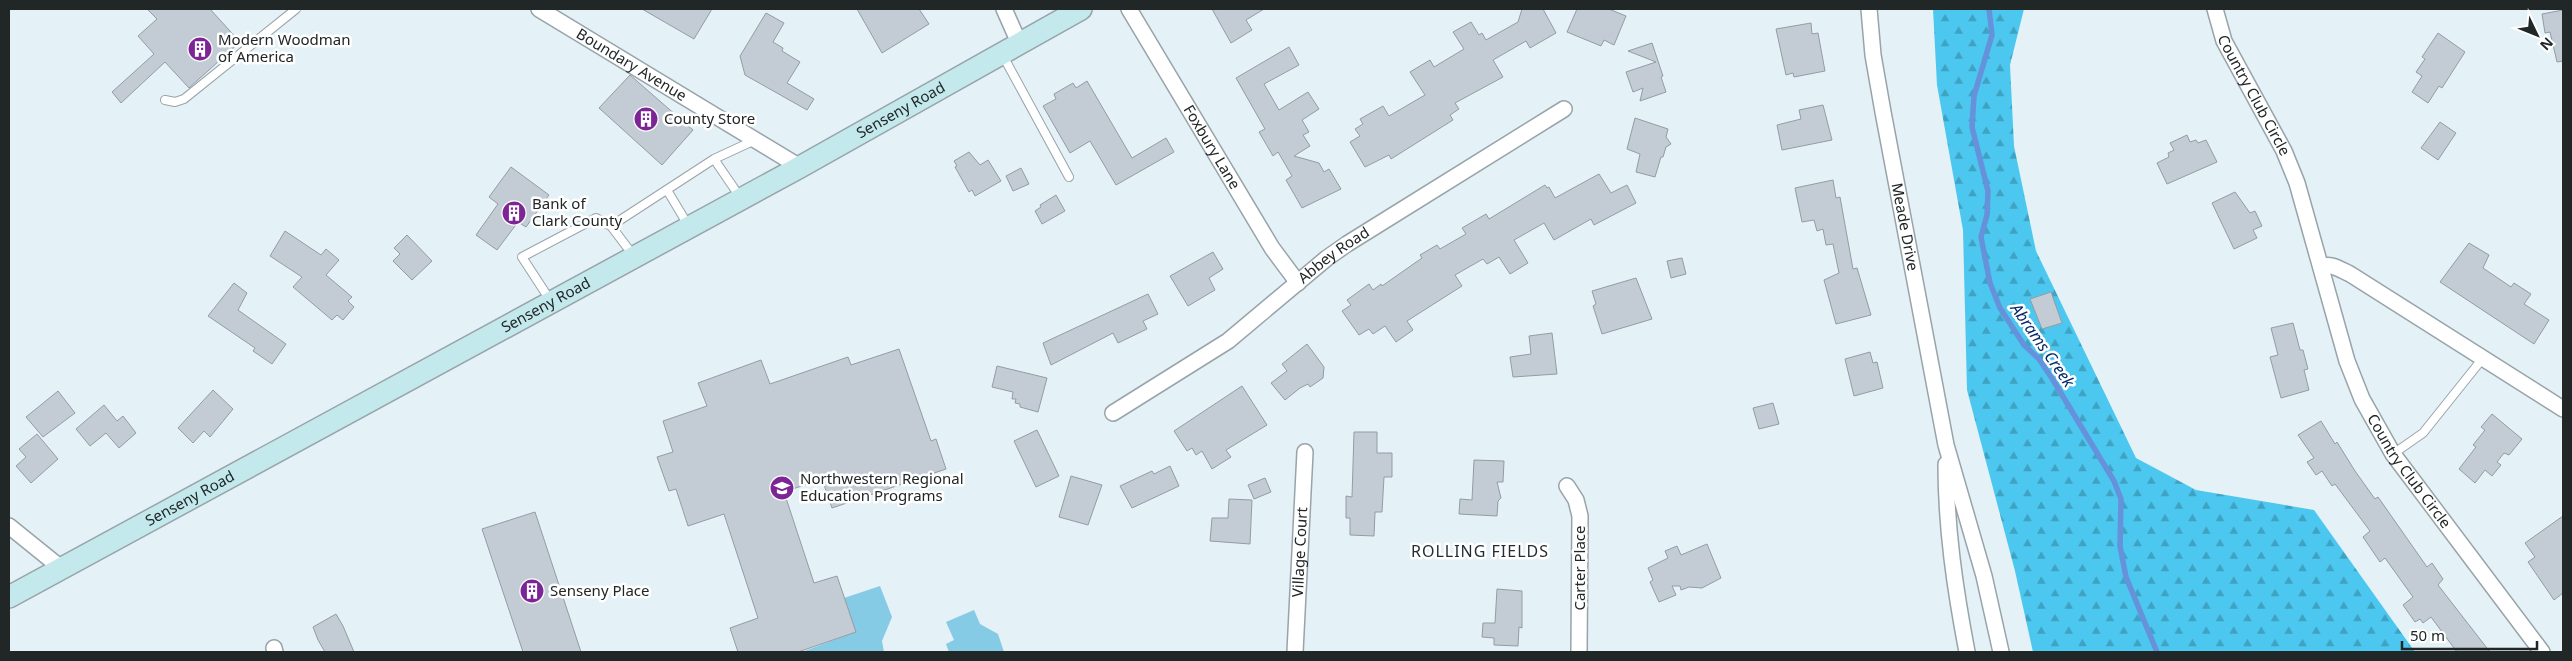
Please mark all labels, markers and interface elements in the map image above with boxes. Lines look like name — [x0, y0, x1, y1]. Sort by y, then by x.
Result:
north arrow — [2512, 10, 2562, 60]
street label: Boundary Avenue — [573, 23, 691, 105]
place label: Modern Woodman of America — [218, 29, 350, 66]
street label: Country Club Circle — [2214, 33, 2296, 159]
text: N — [2536, 34, 2558, 55]
building icon: Modern Woodman of America — [187, 36, 213, 62]
street label: Senseny Road — [852, 77, 948, 142]
street label: Foxbury Lane — [1180, 101, 1245, 192]
building icon: County Store — [633, 106, 659, 132]
place label: County Store — [664, 108, 755, 128]
street label: Meade Drive — [1888, 181, 1924, 272]
place label: Bank of Clark County — [532, 193, 622, 230]
building icon: Bank of Clark County — [501, 200, 527, 226]
street label: Abbey Road — [1293, 222, 1373, 287]
street label: Senseny Road — [497, 272, 593, 337]
water label: Abrams Creek — [2005, 298, 2081, 392]
street label: Country Club Circle — [2363, 410, 2456, 532]
street label: Senseny Road — [141, 465, 238, 530]
place label: Northwestern Regional Education Programs — [800, 468, 964, 505]
school or university icon: Northwestern Regional Education Programs — [769, 475, 795, 501]
street label: Village Court — [1287, 506, 1311, 598]
street label: Carter Place — [1569, 525, 1589, 611]
district label: ROLLING FIELDS — [1411, 540, 1549, 562]
building icon: Senseny Place — [519, 578, 545, 604]
place label: Senseny Place — [550, 580, 649, 600]
scale bar — [2402, 618, 2537, 650]
text: 50 m — [2410, 625, 2445, 645]

